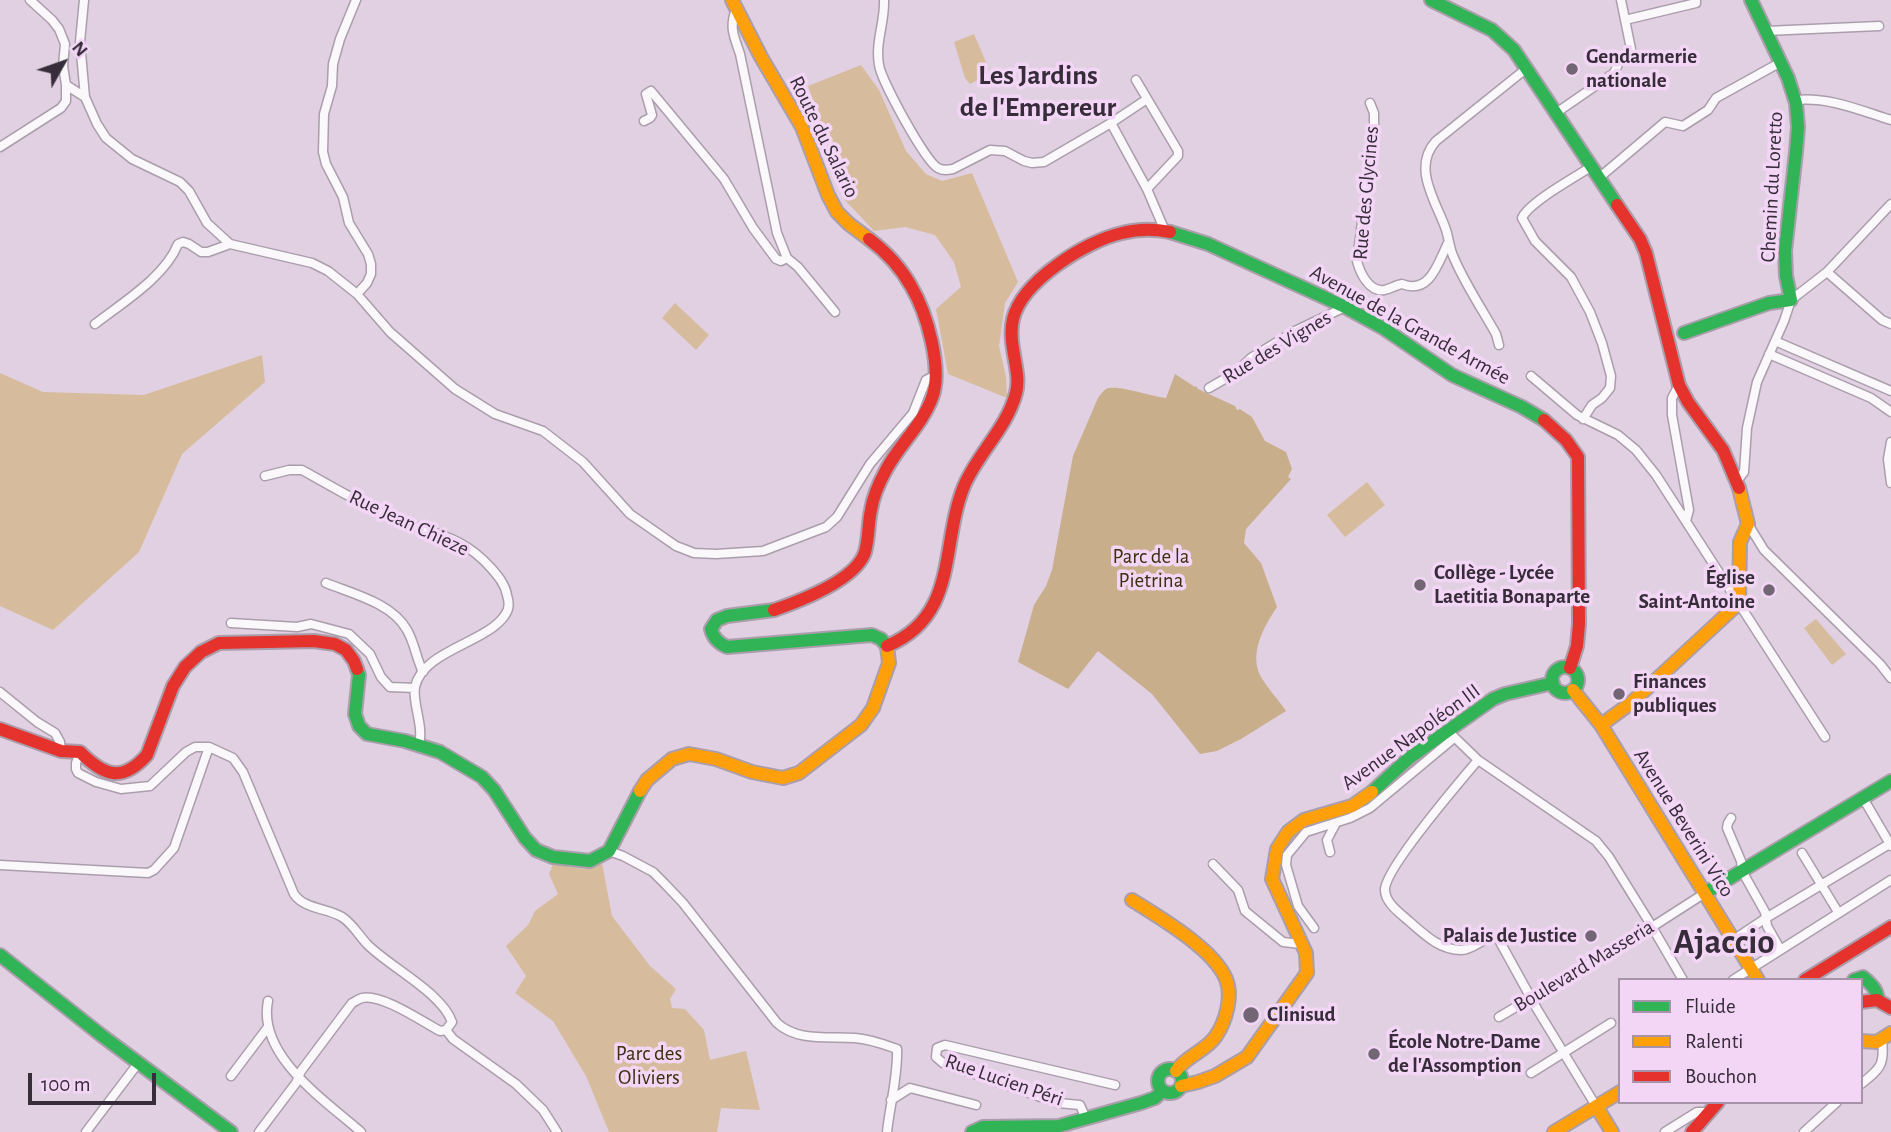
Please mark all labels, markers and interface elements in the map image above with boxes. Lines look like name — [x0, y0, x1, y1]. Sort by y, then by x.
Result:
north arrow — [28, 28, 98, 98]
text: N — [68, 38, 91, 60]
place label: Gendarmerie nationale — [1586, 44, 1697, 94]
district label: Les Jardins de l'Empereur — [960, 59, 1116, 125]
marker: Gendarmerie nationale — [1564, 61, 1580, 77]
street label: Route du Salario — [784, 72, 864, 202]
street label: Chemin du Loretto — [1755, 111, 1789, 263]
street label: Rue des Glycines — [1348, 125, 1384, 261]
street label: Avenue de la Grande Armée — [1305, 259, 1515, 391]
street label: Rue des Vignes — [1218, 305, 1336, 389]
street label: Rue Jean Chieze — [345, 484, 473, 562]
park label: Parc de la Pietrina — [1112, 544, 1190, 594]
place label: Collège - Lycée Laetitia Bonaparte — [1434, 560, 1590, 610]
place label: Église Saint-Antoine — [1638, 565, 1755, 615]
marker: Collège - Lycée Laetitia Bonaparte — [1412, 577, 1428, 593]
marker: Église Saint-Antoine — [1761, 582, 1777, 598]
place label: Finances publiques — [1633, 669, 1717, 719]
street label: Avenue Napoléon III — [1337, 678, 1485, 796]
marker: Finances publiques — [1611, 686, 1627, 702]
street label: Avenue Beverini Vico — [1628, 744, 1740, 902]
street label: Boulevard Masseria — [1509, 914, 1659, 1018]
district label: Ajaccio — [1673, 921, 1775, 963]
place label: Palais de Justice — [1443, 923, 1577, 949]
marker: Palais de Justice — [1583, 928, 1599, 944]
legend — [1618, 978, 1863, 1104]
text: Fluide — [1685, 996, 1736, 1017]
place label: Clinisud — [1267, 1002, 1336, 1028]
marker: Clinisud — [1241, 1005, 1261, 1025]
place label: École Notre-Dame de l'Assomption — [1388, 1029, 1541, 1079]
text: Ralenti — [1685, 1031, 1743, 1052]
park label: Parc des Oliviers — [616, 1041, 682, 1091]
marker: École Notre-Dame de l'Assomption — [1366, 1046, 1382, 1062]
street label: Rue Lucien Péri — [942, 1048, 1066, 1112]
scale bar — [32, 1058, 159, 1102]
text: Bouchon — [1685, 1066, 1757, 1087]
text: 100 m — [41, 1074, 91, 1095]

